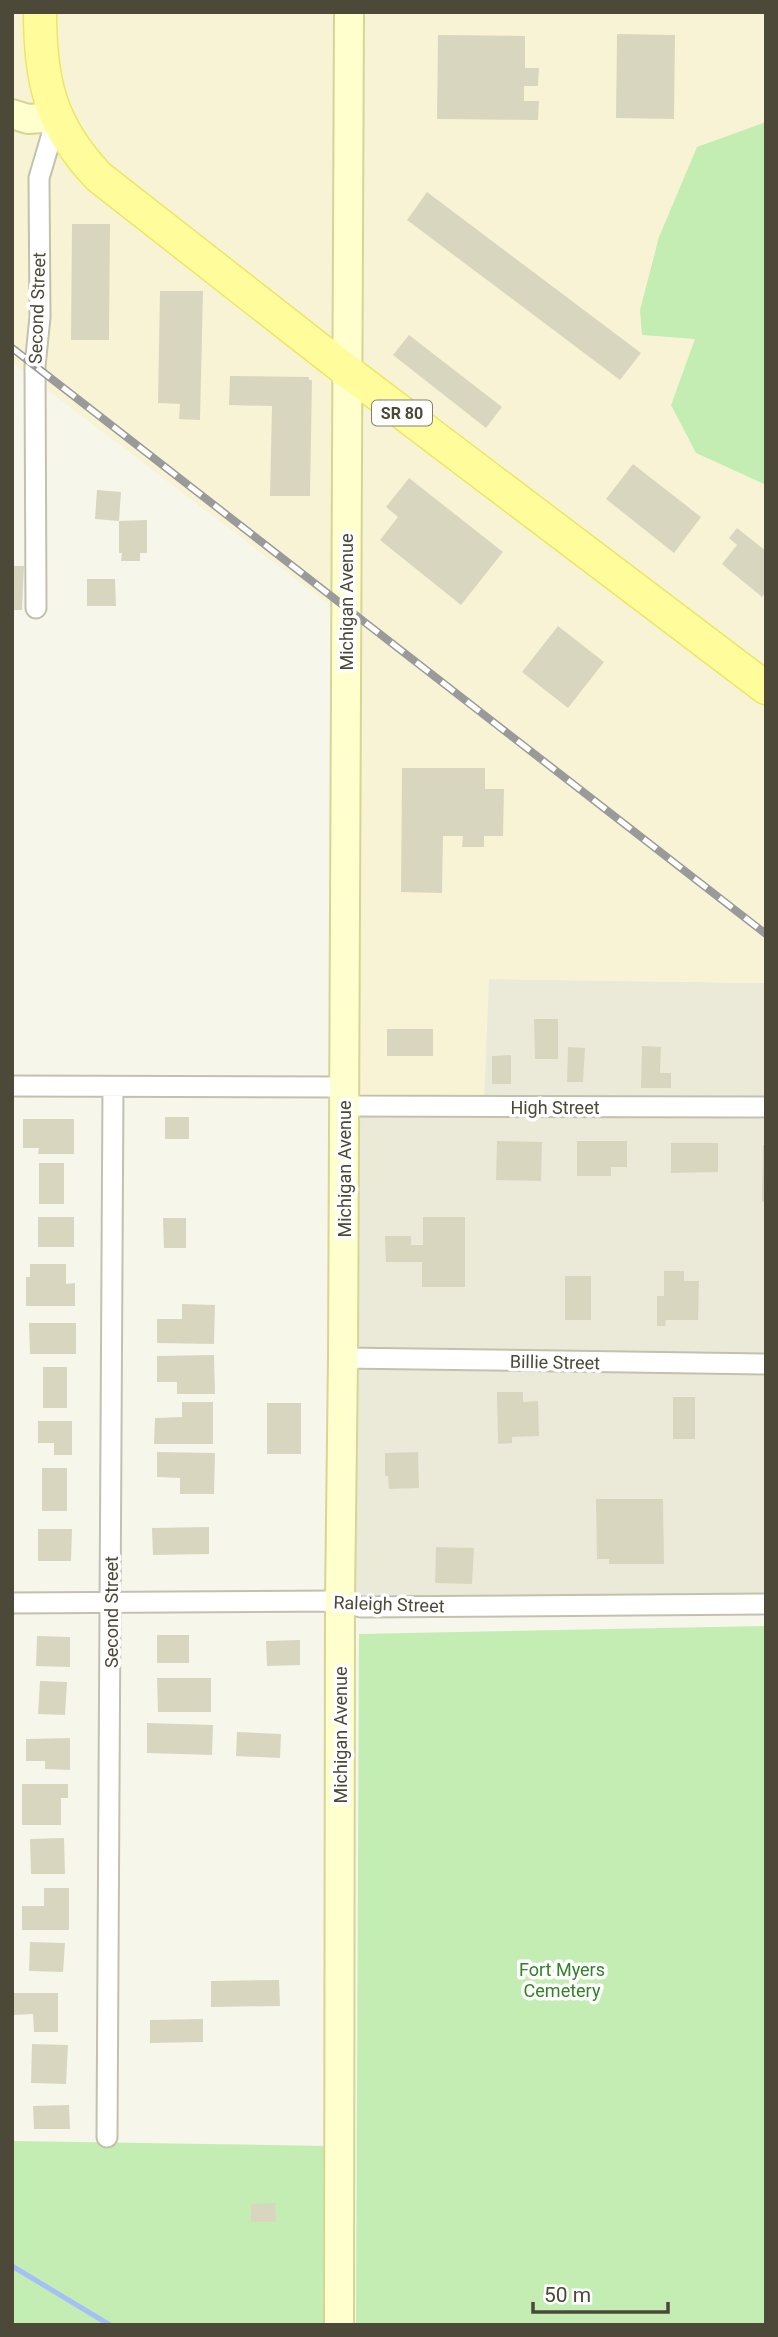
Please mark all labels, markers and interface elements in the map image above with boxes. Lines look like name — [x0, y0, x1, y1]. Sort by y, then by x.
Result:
street label: Second Street — [25, 252, 49, 364]
road number: SR 80 — [372, 400, 432, 426]
street label: Michigan Avenue — [336, 534, 357, 670]
street label: High Street — [510, 1097, 600, 1118]
street label: Michigan Avenue — [334, 1101, 355, 1237]
street label: Billie Street — [510, 1351, 600, 1373]
street label: Second Street — [101, 1556, 122, 1668]
street label: Raleigh Street — [333, 1592, 445, 1616]
street label: Michigan Avenue — [330, 1667, 351, 1803]
park label: Fort Myers Cemetery — [519, 1959, 605, 2001]
scale bar — [533, 2270, 668, 2314]
text: 50 m — [544, 2283, 591, 2307]

